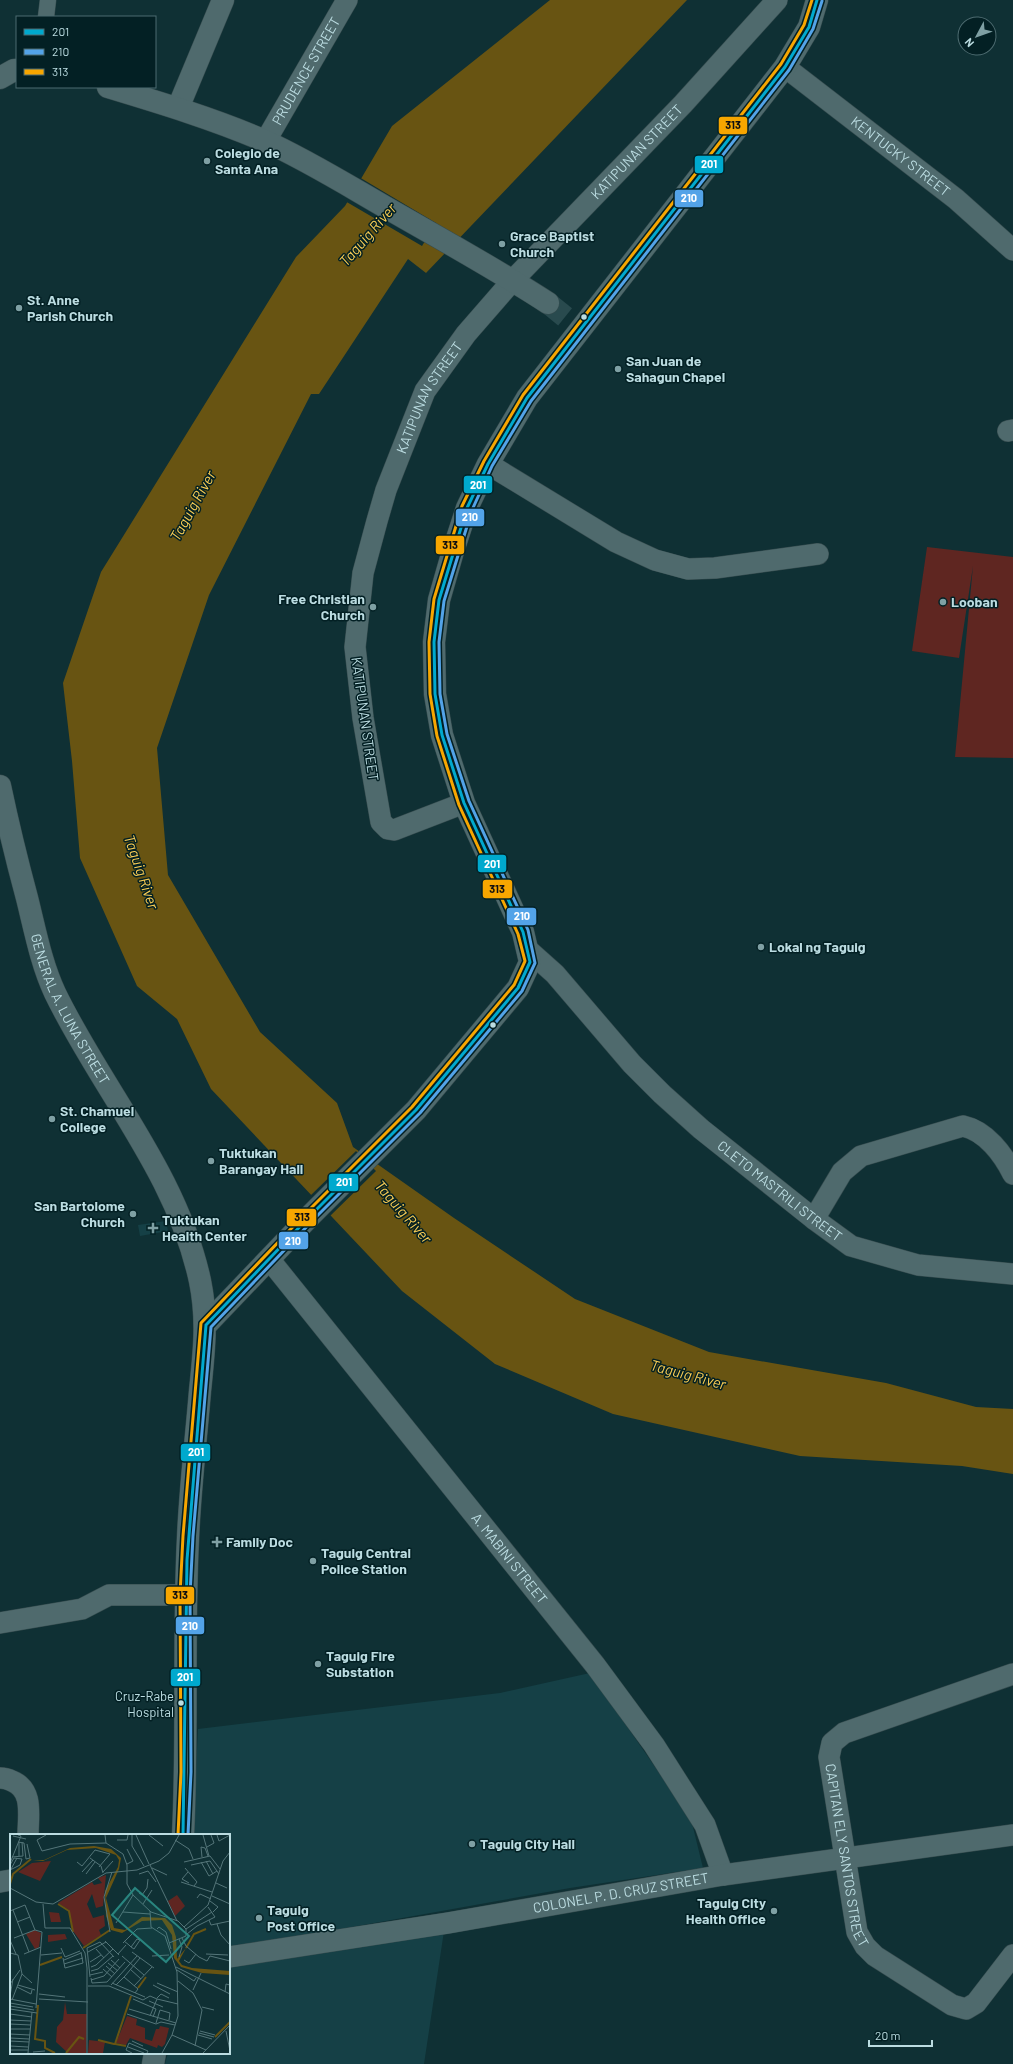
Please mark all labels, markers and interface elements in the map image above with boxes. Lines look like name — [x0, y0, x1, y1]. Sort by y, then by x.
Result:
street label: PRUDENCE STREET — [268, 14, 343, 128]
legend — [16, 16, 156, 88]
north arrow — [957, 16, 997, 56]
text: 201 — [52, 24, 69, 38]
text: N — [962, 36, 976, 50]
text: 210 — [52, 44, 69, 58]
text: 313 — [52, 64, 68, 78]
street label: KATIPUNAN STREET — [587, 101, 686, 202]
street label: KENTUCKY STREET — [848, 112, 954, 199]
line badge: 313 — [718, 116, 748, 135]
text: 313 — [725, 118, 741, 131]
place label: Colegio de Santa Ana — [215, 144, 280, 177]
line badge: 201 — [694, 155, 724, 174]
marker: Colegio de Santa Ana — [202, 156, 212, 166]
text: 201 — [701, 157, 717, 170]
line badge: 210 — [674, 189, 704, 208]
text: 210 — [681, 191, 697, 204]
water label: Taguig River — [335, 199, 400, 270]
place label: Grace Baptist Church — [510, 227, 594, 260]
marker: Grace Baptist Church — [497, 239, 507, 249]
place label: St. Anne Parish Church — [27, 291, 113, 324]
marker: St. Anne Parish Church — [14, 303, 24, 313]
unlabelled marker — [579, 312, 589, 322]
street label: KATIPUNAN STREET — [392, 338, 466, 456]
place label: San Juan de Sahagun Chapel — [626, 352, 725, 385]
marker: San Juan de Sahagun Chapel — [613, 364, 623, 374]
water label: Taguig River — [165, 467, 219, 544]
line badge: 201 — [463, 475, 493, 494]
text: 201 — [470, 478, 486, 491]
line badge: 210 — [455, 508, 485, 527]
text: 210 — [462, 510, 478, 523]
line badge: 313 — [435, 535, 465, 555]
text: 313 — [442, 538, 458, 551]
place label: Free Christian Church — [278, 590, 365, 623]
place label: Looban — [951, 593, 998, 610]
marker: Looban — [938, 597, 948, 607]
marker: Free Christian Church — [368, 602, 378, 612]
street label: KATIPUNAN STREET — [348, 656, 383, 782]
water label: Taguig River — [121, 832, 163, 912]
line badge: 201 — [477, 854, 507, 873]
text: 201 — [484, 857, 500, 870]
line badge: 313 — [482, 879, 513, 899]
text: 313 — [489, 882, 505, 895]
line badge: 210 — [506, 907, 537, 926]
text: 210 — [514, 909, 530, 922]
street label: GENERAL A. LUNA STREET — [28, 932, 114, 1087]
place label: Lokal ng Taguig — [769, 938, 866, 955]
marker: Lokal ng Taguig — [756, 942, 766, 952]
unlabelled marker — [488, 1020, 498, 1030]
place label: St. Chamuel College — [60, 1102, 134, 1135]
marker: St. Chamuel College — [47, 1114, 57, 1124]
street label: CLETO MASTRILI STREET — [714, 1137, 846, 1245]
place label: Tuktukan Barangay Hall — [219, 1144, 303, 1177]
marker: Tuktukan Barangay Hall — [206, 1156, 216, 1166]
line badge: 201 — [328, 1173, 359, 1192]
text: 201 — [336, 1175, 352, 1188]
water label: Taguig River — [371, 1176, 437, 1247]
place label: San Bartolome Church — [34, 1197, 125, 1230]
line badge: 313 — [286, 1208, 317, 1227]
marker: San Bartolome Church — [128, 1209, 138, 1219]
text: 313 — [294, 1210, 310, 1223]
place label: Tuktukan Health Center — [162, 1211, 248, 1244]
marker: Tuktukan Health Center — [147, 1222, 159, 1234]
line badge: 210 — [278, 1231, 309, 1250]
text: 210 — [285, 1234, 301, 1247]
water label: Taguig River — [648, 1355, 729, 1393]
line badge: 201 — [180, 1443, 211, 1462]
text: 201 — [188, 1445, 204, 1458]
street label: A. MABINI STREET — [468, 1509, 551, 1607]
place label: Family Doc — [226, 1533, 294, 1550]
marker: Family Doc — [211, 1536, 223, 1548]
place label: Taguig Central Police Station — [321, 1544, 411, 1577]
marker: Taguig Central Police Station — [308, 1556, 318, 1566]
line badge: 313 — [165, 1586, 195, 1605]
text: 313 — [172, 1588, 188, 1601]
line badge: 210 — [175, 1616, 205, 1635]
text: 210 — [182, 1619, 198, 1632]
place label: Taguig Fire Substation — [326, 1647, 395, 1680]
marker: Taguig Fire Substation — [313, 1659, 323, 1669]
line badge: 201 — [170, 1668, 201, 1687]
text: 201 — [177, 1670, 193, 1683]
place label: Cruz-Rabe Hospital — [115, 1688, 174, 1720]
marker: Cruz-Rabe Hospital — [176, 1698, 186, 1708]
street label: CAPITAN ELY SANTOS STREET — [822, 1762, 873, 1950]
inset map — [10, 1834, 230, 2054]
place label: Taguig City Hall — [480, 1835, 575, 1852]
marker: Taguig City Hall — [467, 1839, 477, 1849]
street label: COLONEL P. D. CRUZ STREET — [531, 1869, 710, 1916]
place label: Taguig City Health Office — [686, 1894, 766, 1927]
place label: Taguig Post Office — [267, 1901, 336, 1934]
marker: Taguig City Health Office — [769, 1906, 779, 1916]
marker: Taguig Post Office — [254, 1913, 264, 1923]
scale bar — [869, 2022, 932, 2048]
text: 20 m — [875, 2028, 901, 2042]

